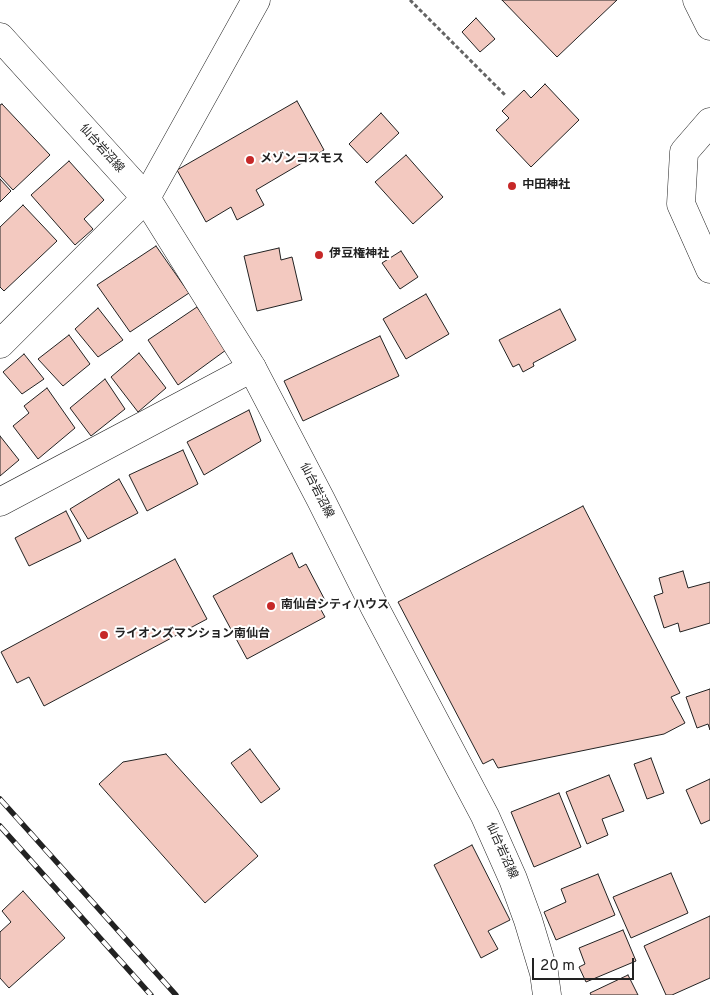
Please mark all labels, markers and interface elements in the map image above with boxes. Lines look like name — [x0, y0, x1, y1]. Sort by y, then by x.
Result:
street label: 仙台岩沼線 — [76, 122, 126, 176]
place label: メゾンコスモス — [260, 153, 344, 167]
marker: メゾンコスモス — [244, 154, 256, 166]
place label: 中田神社 — [522, 179, 570, 193]
marker: 中田神社 — [506, 180, 518, 192]
place label: 伊豆権神社 — [329, 248, 389, 262]
marker: 伊豆権神社 — [313, 249, 325, 261]
street label: 仙台岩沼線 — [296, 461, 336, 521]
place label: 南仙台シティハウス — [281, 599, 389, 613]
marker: 南仙台シティハウス — [265, 600, 277, 612]
place label: ライオンズマンション南仙台 — [114, 628, 270, 642]
marker: ライオンズマンション南仙台 — [98, 629, 110, 641]
street label: 仙台岩沼線 — [482, 821, 520, 881]
scale bar — [535, 948, 638, 980]
text: 20 m — [540, 957, 575, 976]

